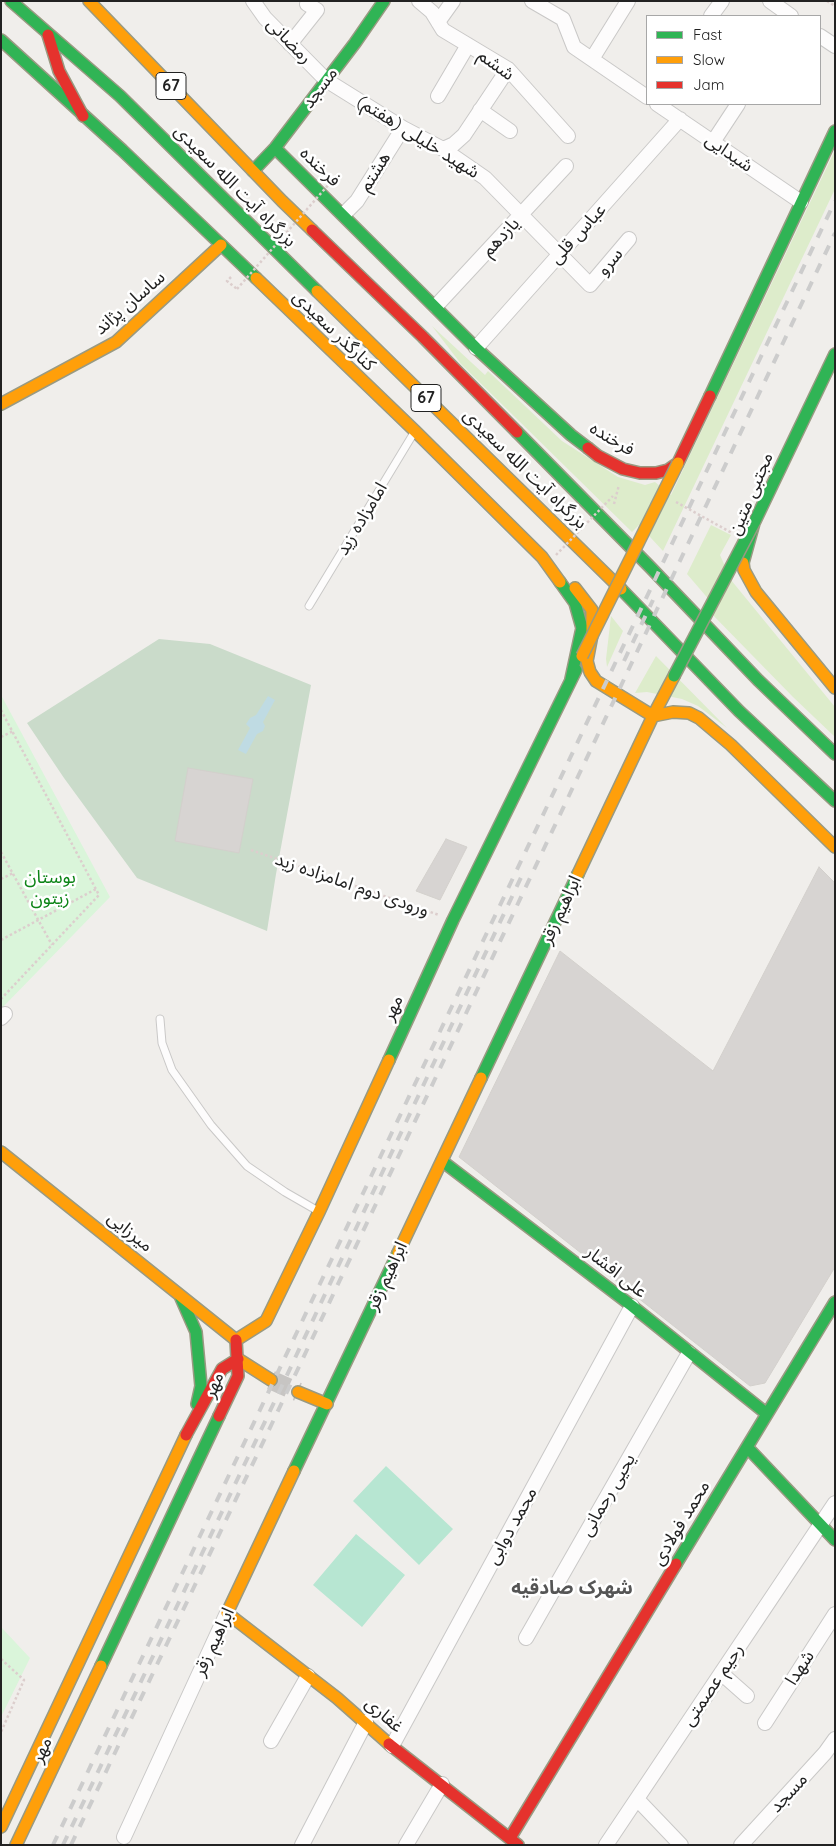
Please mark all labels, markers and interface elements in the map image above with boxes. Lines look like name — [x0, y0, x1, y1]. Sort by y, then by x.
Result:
street label: رمضانی — [262, 13, 316, 69]
legend — [646, 15, 821, 105]
text: Fast — [693, 25, 722, 44]
street label: ششم — [474, 45, 518, 85]
text: Slow — [693, 50, 725, 69]
street label: مسجد — [298, 63, 342, 113]
road number: 67 — [156, 72, 186, 100]
text: Jam — [693, 75, 724, 94]
street label: شهید خلیلی (هفتم) — [353, 91, 483, 183]
street label: بزرگراه آیت الله سعیدی — [169, 120, 301, 252]
street label: شیدایی — [701, 129, 757, 177]
street label: فرخنده — [295, 143, 345, 191]
street label: هشتم — [355, 148, 395, 196]
street label: عباس قلی — [545, 199, 611, 269]
street label: یازدهم — [478, 213, 524, 261]
street label: سرو — [592, 244, 628, 280]
street label: ساسان پژاند — [90, 266, 170, 340]
street label: کنارگذر سعیدی — [288, 286, 380, 376]
road number: 67 — [411, 384, 441, 412]
street label: بزرگراه آیت الله سعیدی — [458, 404, 592, 534]
street label: فرخنده — [586, 417, 638, 461]
street label: مجتبی متین — [724, 449, 778, 539]
street label: امامزاده زید — [332, 479, 392, 559]
street label: ورودی دوم امامزاده زید — [272, 849, 432, 921]
park label: بوستان زیتون — [24, 867, 76, 910]
street label: ابراهیم زقر — [536, 872, 586, 948]
street label: مهر — [378, 992, 408, 1024]
street label: میرزایی — [103, 1207, 157, 1257]
street label: ابراهیم زقر — [362, 1238, 412, 1314]
street label: علی افشار — [581, 1241, 651, 1303]
street label: مهر — [199, 1369, 229, 1401]
street label: یحیی رحمانی — [576, 1450, 640, 1540]
street label: محمد فولادی — [647, 1477, 715, 1569]
street label: محمد دوابی — [482, 1484, 542, 1568]
district label: شهرک صادقیه — [511, 1577, 633, 1599]
street label: ابراهیم زقر — [189, 1604, 239, 1680]
street label: رحیم عصمتی — [678, 1640, 748, 1730]
street label: شهدا — [781, 1647, 819, 1689]
street label: غفاری — [361, 1693, 407, 1737]
street label: مهر — [27, 1734, 57, 1766]
street label: مسجد — [765, 1769, 813, 1817]

